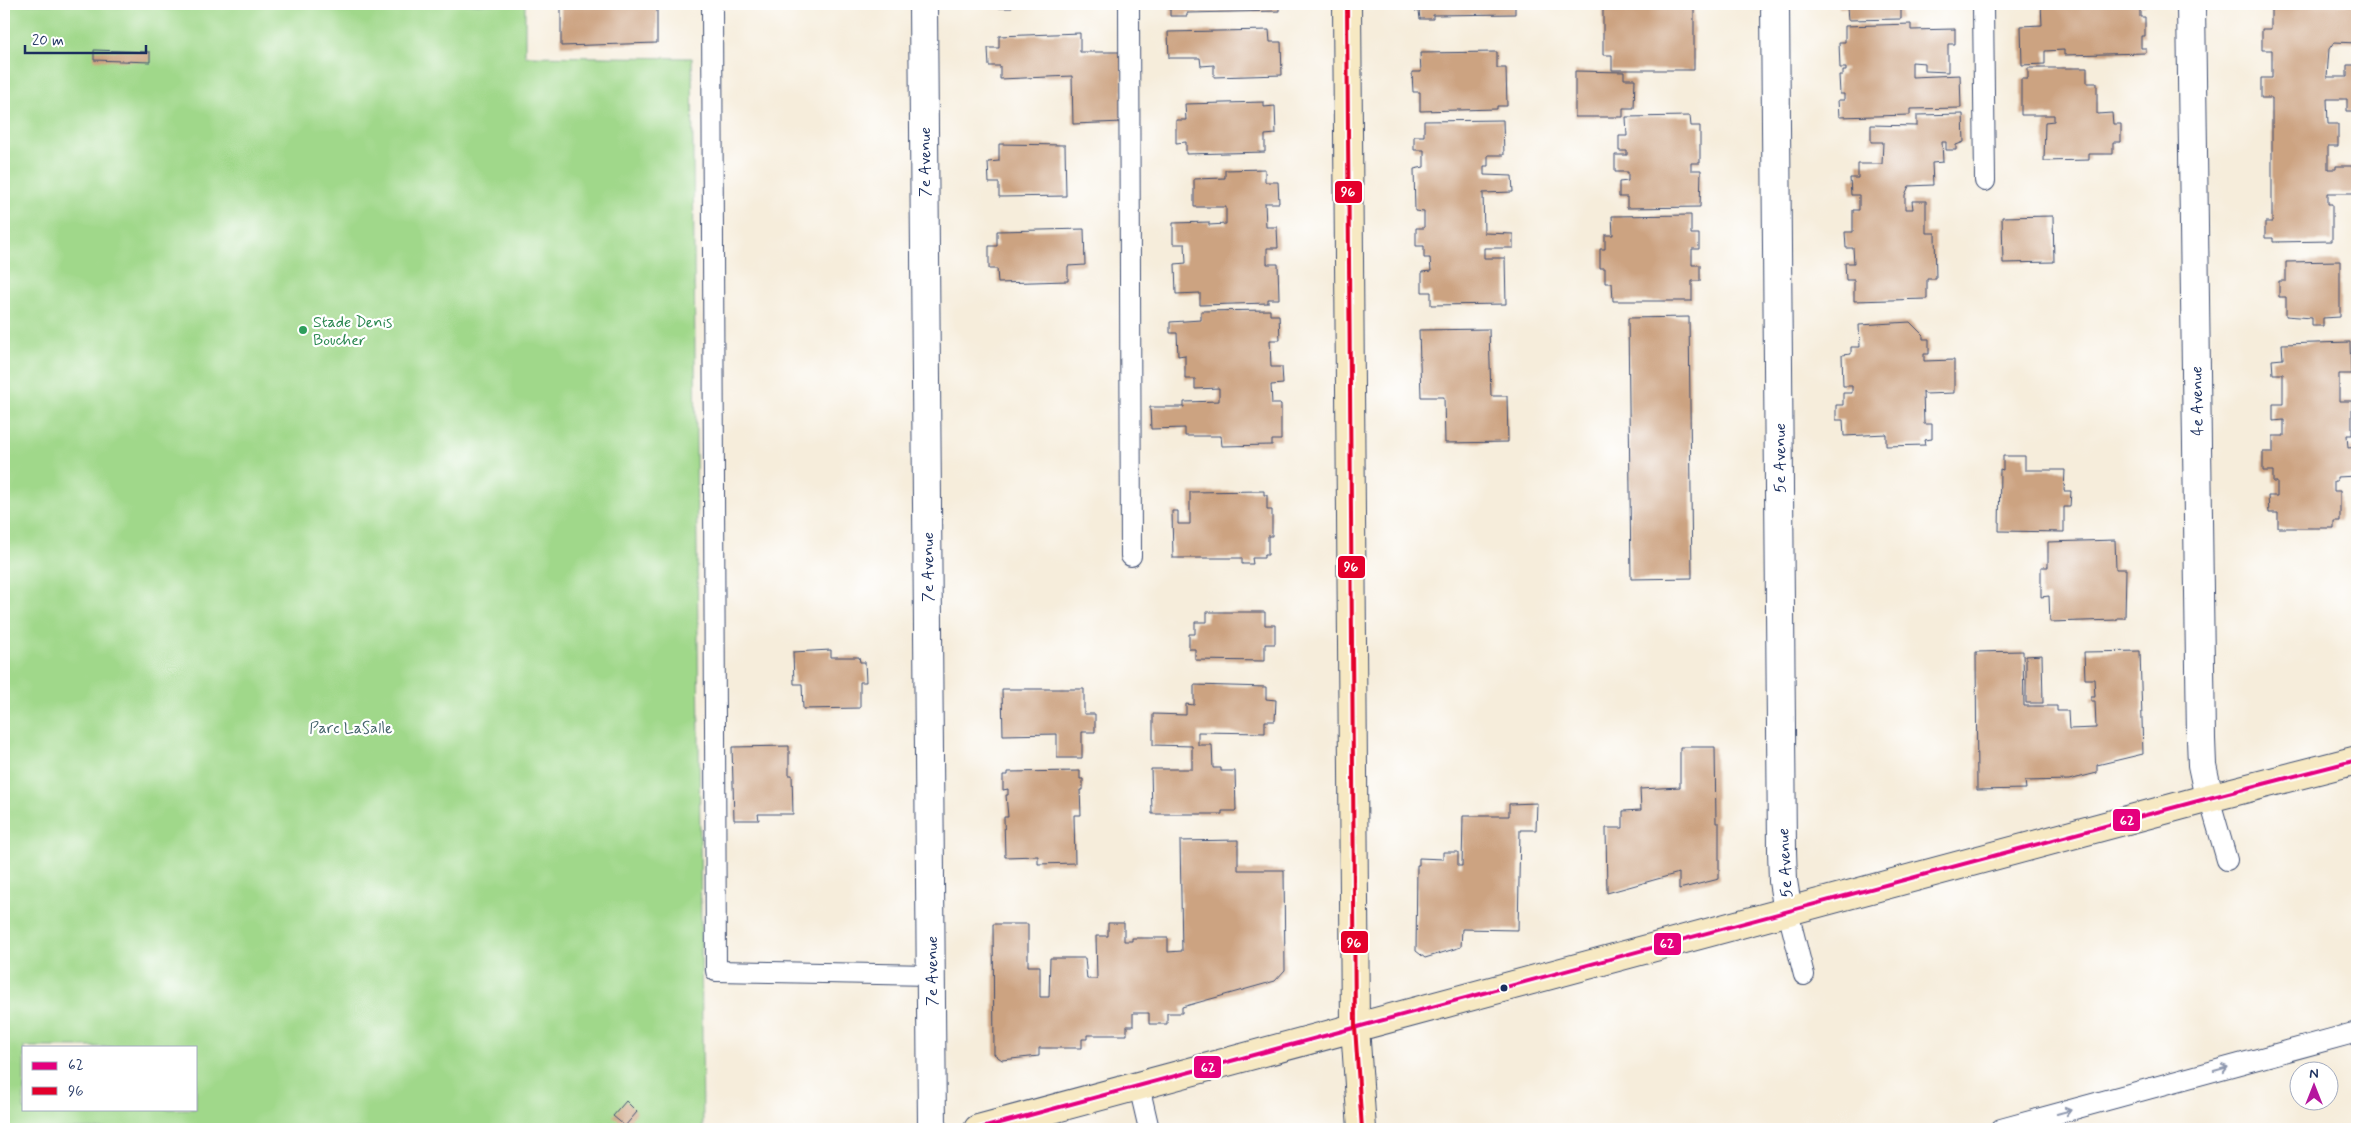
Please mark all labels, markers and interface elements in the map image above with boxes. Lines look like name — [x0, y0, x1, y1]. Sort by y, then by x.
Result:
scale bar — [25, 22, 146, 54]
text: 20 m — [32, 31, 64, 51]
street label: 7e Avenue — [915, 127, 936, 197]
line badge: 96 — [1334, 180, 1363, 204]
text: 96 — [1341, 183, 1356, 201]
place label: Stade Denis Boucher — [313, 312, 392, 351]
marker: Stade Denis Boucher — [297, 324, 309, 336]
street label: 4e Avenue — [2186, 366, 2209, 436]
street label: 5e Avenue — [1770, 423, 1791, 493]
street label: 7e Avenue — [918, 532, 939, 602]
line badge: 96 — [1337, 555, 1366, 579]
text: 96 — [1344, 558, 1359, 576]
park label: Parc LaSalle — [309, 718, 393, 739]
line badge: 62 — [2112, 808, 2141, 832]
text: 62 — [2120, 812, 2134, 830]
street label: 5e Avenue — [1773, 827, 1798, 898]
line badge: 96 — [1340, 930, 1369, 954]
line badge: 62 — [1653, 932, 1682, 956]
text: 96 — [1347, 934, 1362, 952]
text: 62 — [1660, 935, 1674, 953]
street label: 7e Avenue — [922, 936, 943, 1006]
unlabelled marker — [1499, 983, 1509, 993]
legend — [22, 1046, 198, 1110]
line badge: 62 — [1193, 1055, 1222, 1079]
text: 62 — [68, 1056, 84, 1076]
text: 62 — [1201, 1059, 1215, 1077]
north arrow — [2288, 1060, 2338, 1110]
one-way arrow — [2213, 1063, 2229, 1073]
text: N — [2309, 1065, 2319, 1083]
text: 96 — [68, 1082, 84, 1102]
one-way arrow — [2056, 1106, 2072, 1116]

